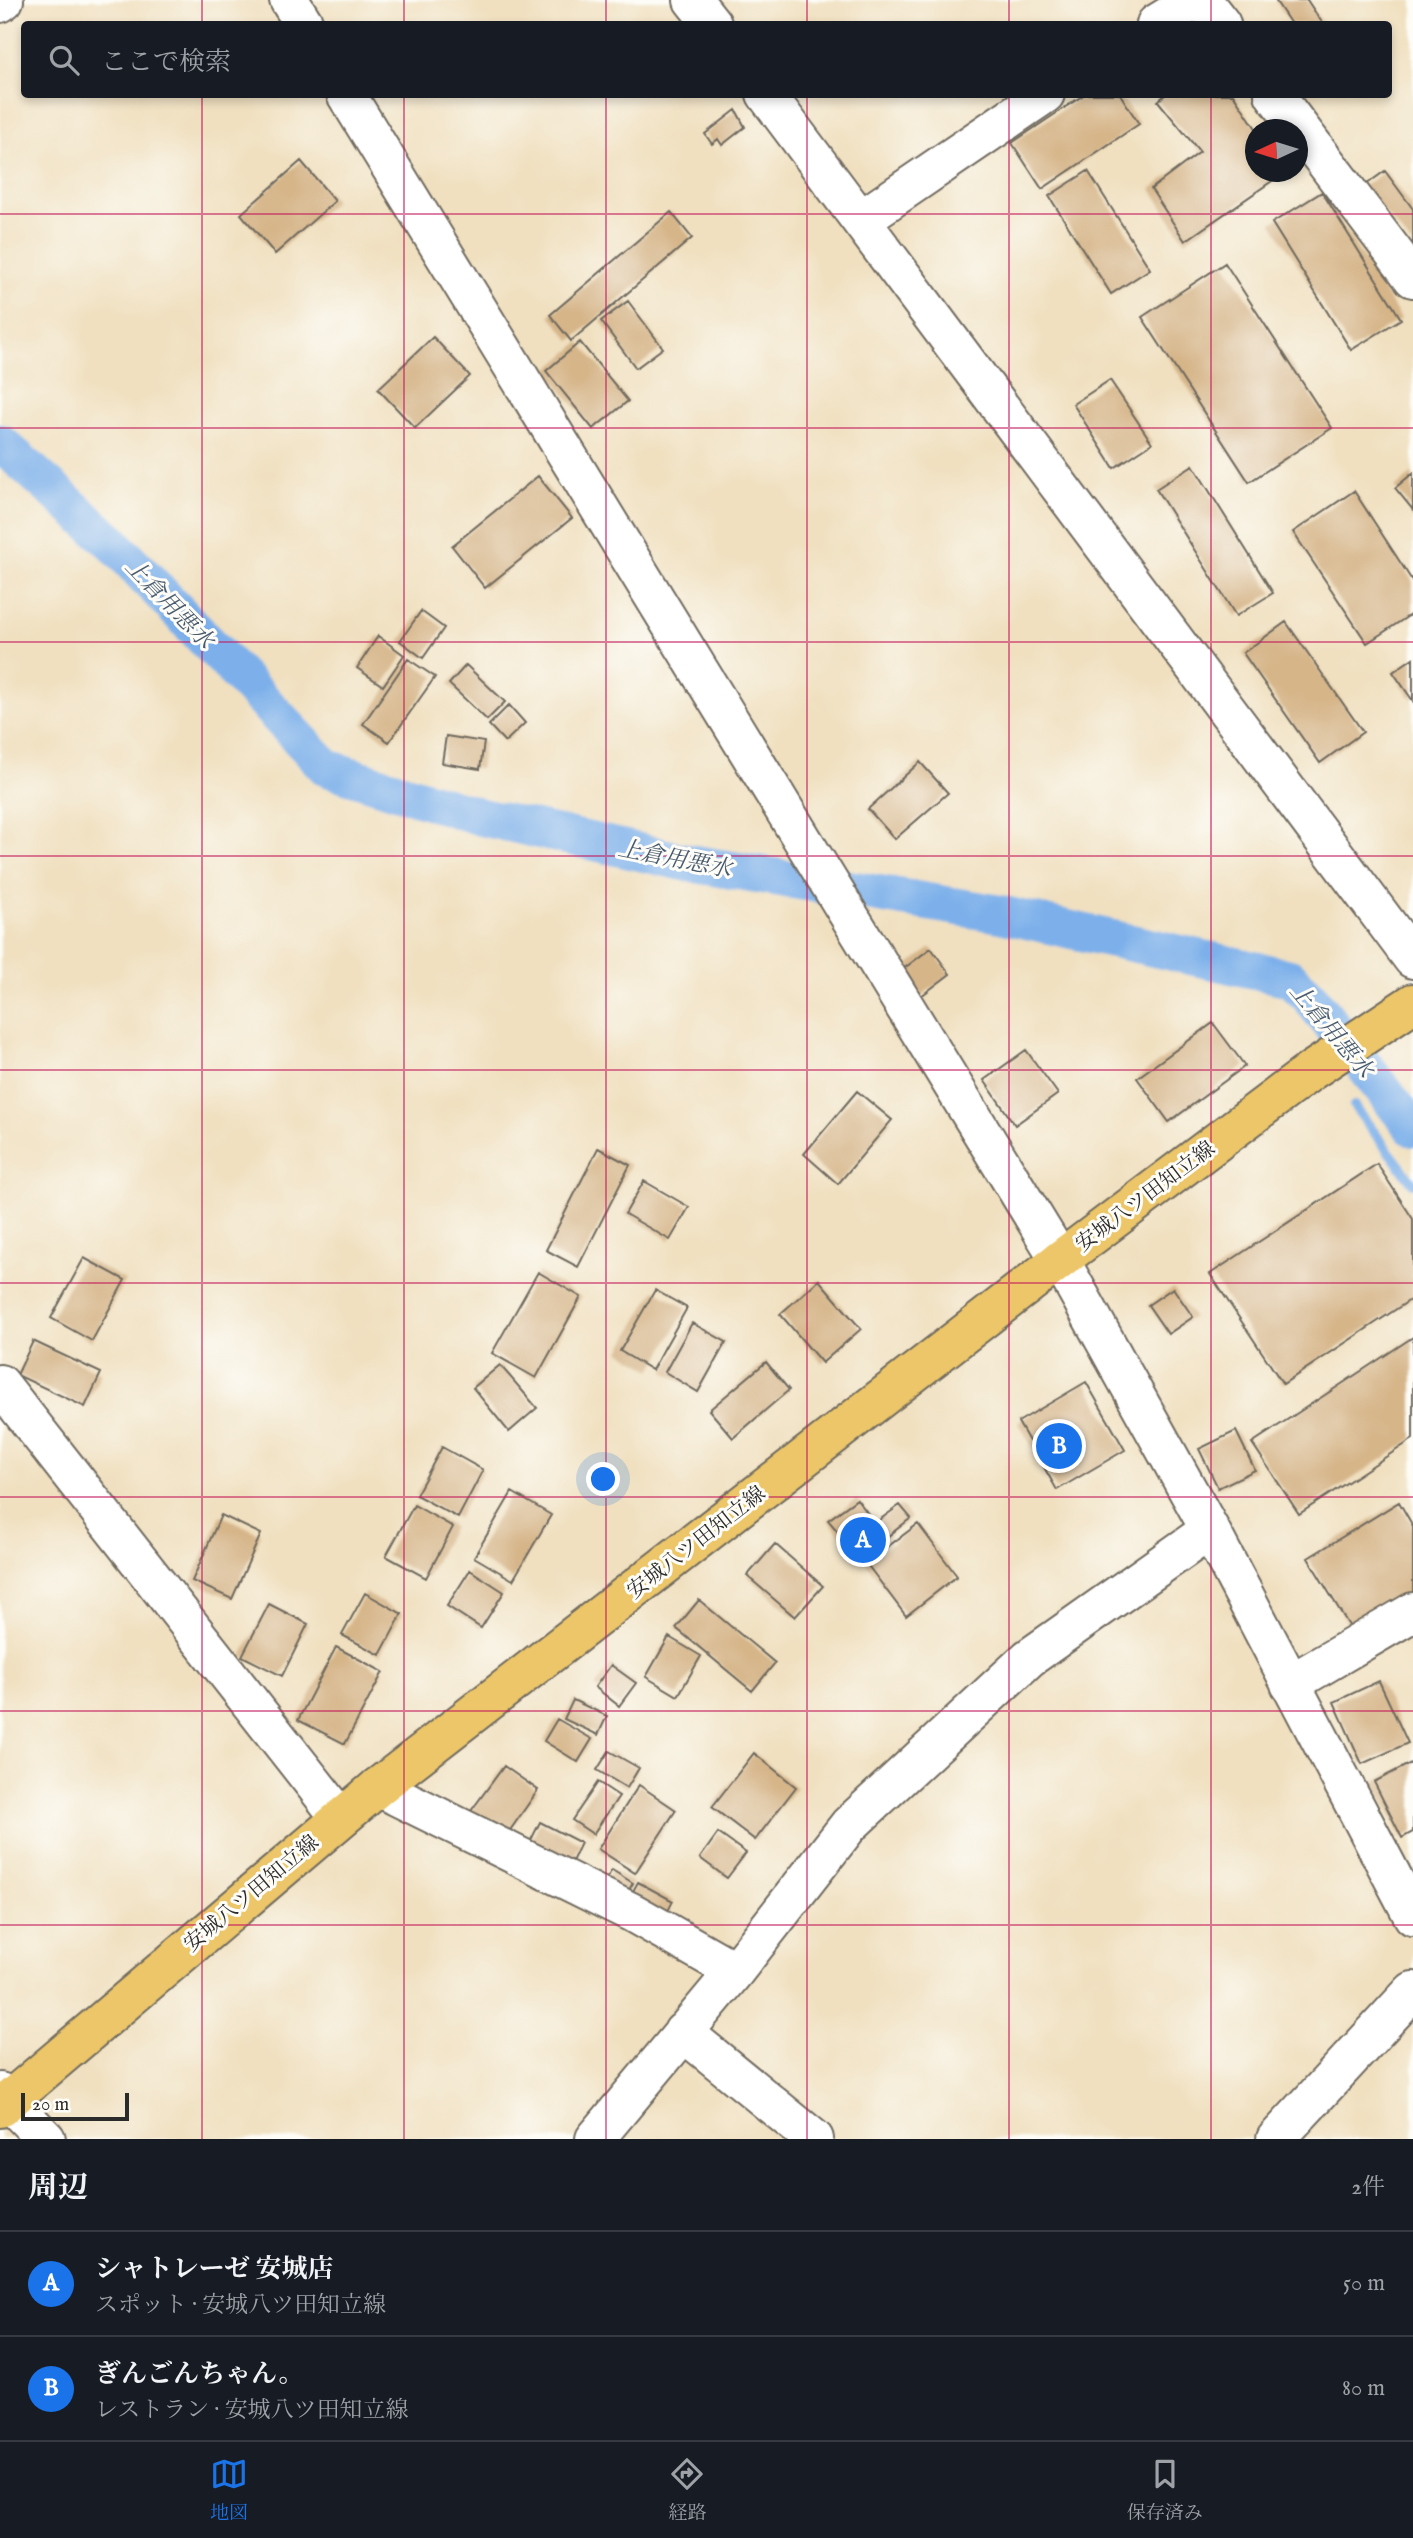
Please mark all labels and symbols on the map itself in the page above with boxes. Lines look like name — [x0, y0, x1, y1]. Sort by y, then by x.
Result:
north arrow — [1245, 119, 1308, 182]
water label: 上倉用悪水 — [119, 553, 221, 657]
water label: 上倉用悪水 — [616, 834, 736, 885]
water label: 上倉用悪水 — [1283, 978, 1380, 1086]
street label: 安城八ツ田知立線 — [1071, 1136, 1221, 1259]
pin: B — [1036, 1420, 1082, 1472]
your location — [586, 1462, 620, 1496]
street label: 安城八ツ田知立線 — [622, 1481, 771, 1606]
pin: A — [840, 1514, 886, 1566]
street label: 安城八ツ田知立線 — [179, 1830, 325, 1958]
scale bar — [21, 2090, 130, 2122]

